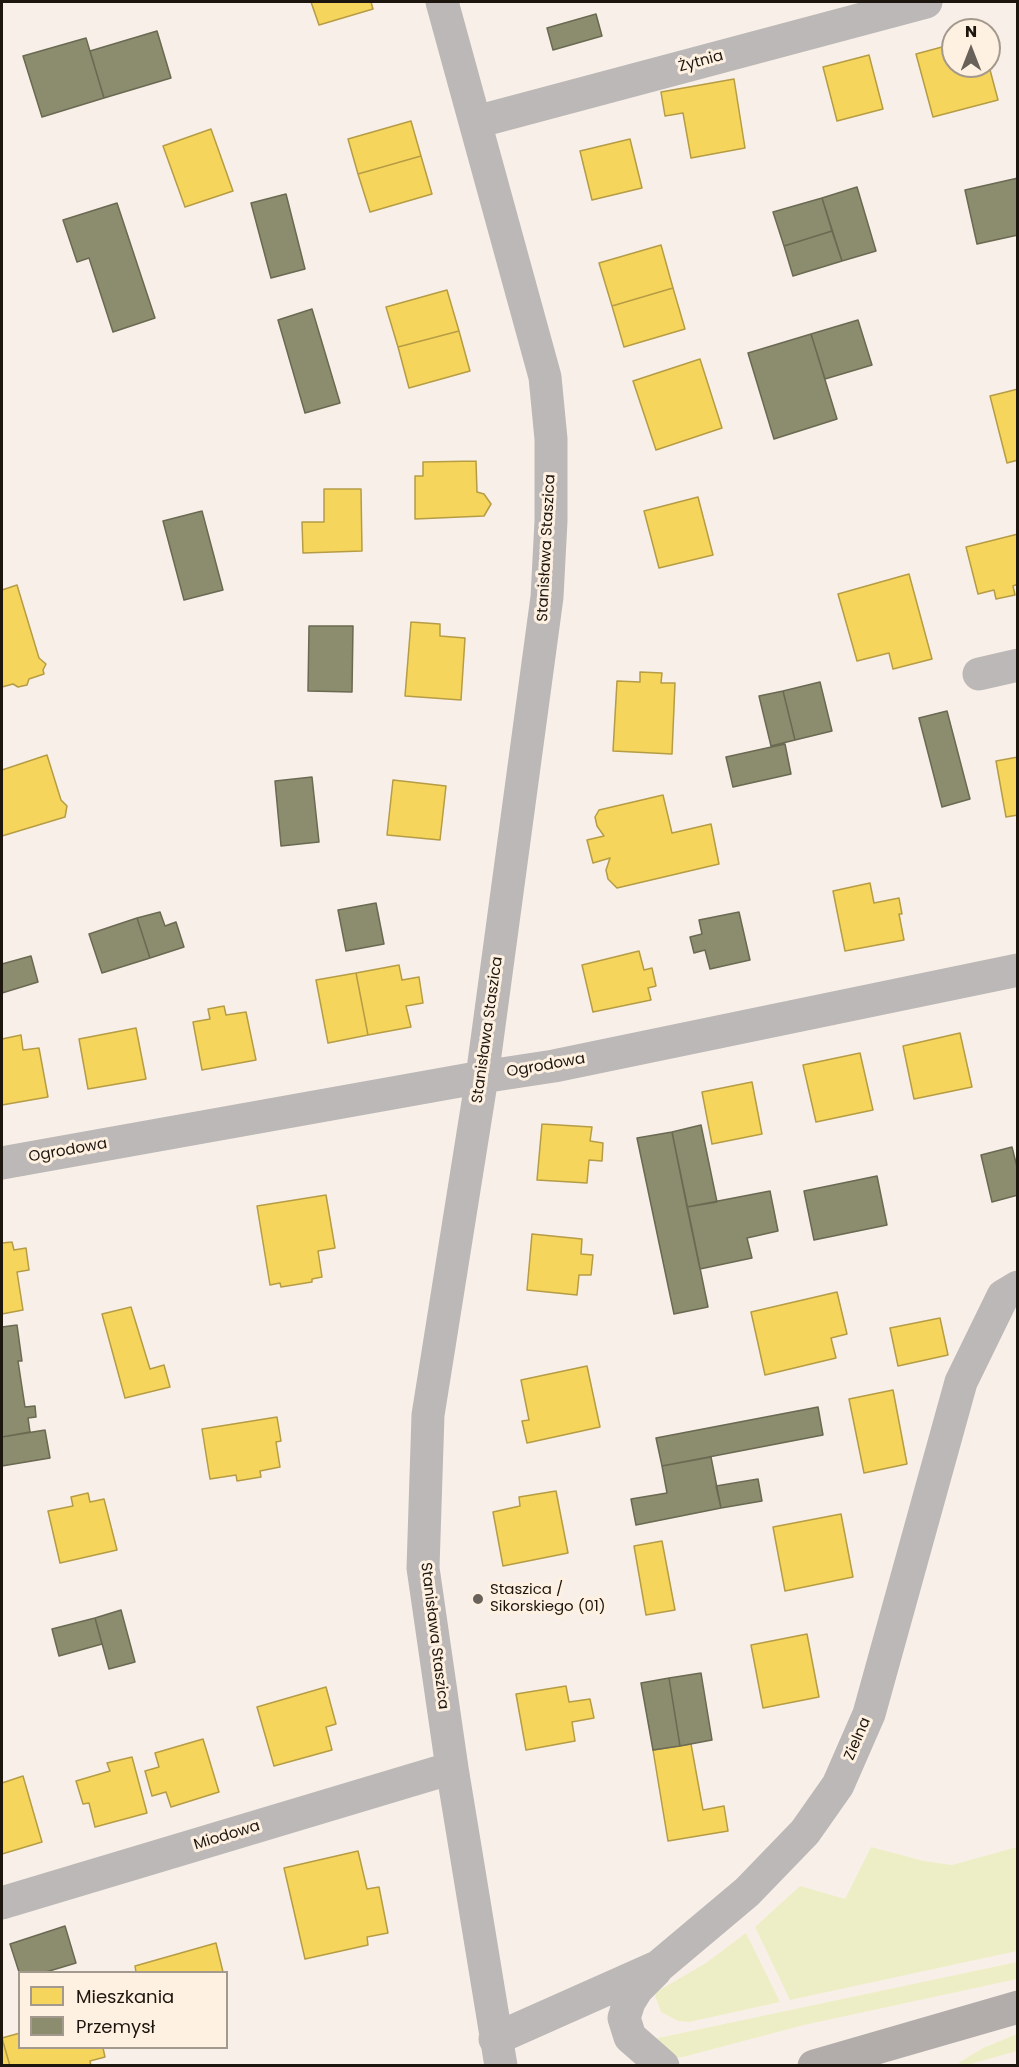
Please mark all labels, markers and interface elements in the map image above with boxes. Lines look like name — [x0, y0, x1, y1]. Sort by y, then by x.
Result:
north arrow — [941, 18, 1001, 78]
text: N — [965, 20, 977, 43]
street label: Żytnia — [677, 47, 725, 77]
street label: Stanisława Staszica — [534, 474, 560, 622]
street label: Stanisława Staszica — [469, 956, 507, 1104]
street label: Ogrodowa — [505, 1050, 587, 1082]
street label: Ogrodowa — [27, 1135, 109, 1167]
street label: Stanisława Staszica — [416, 1562, 452, 1710]
place label: Staszica / Sikorskiego (01) — [490, 1581, 606, 1616]
marker: Staszica / Sikorskiego (01) — [471, 1592, 485, 1606]
street label: Zielna — [841, 1715, 875, 1763]
street label: Miodowa — [192, 1817, 262, 1855]
legend — [18, 1971, 228, 2049]
text: Mieszkania — [76, 1984, 174, 2009]
text: Przemysł — [76, 2014, 155, 2039]

